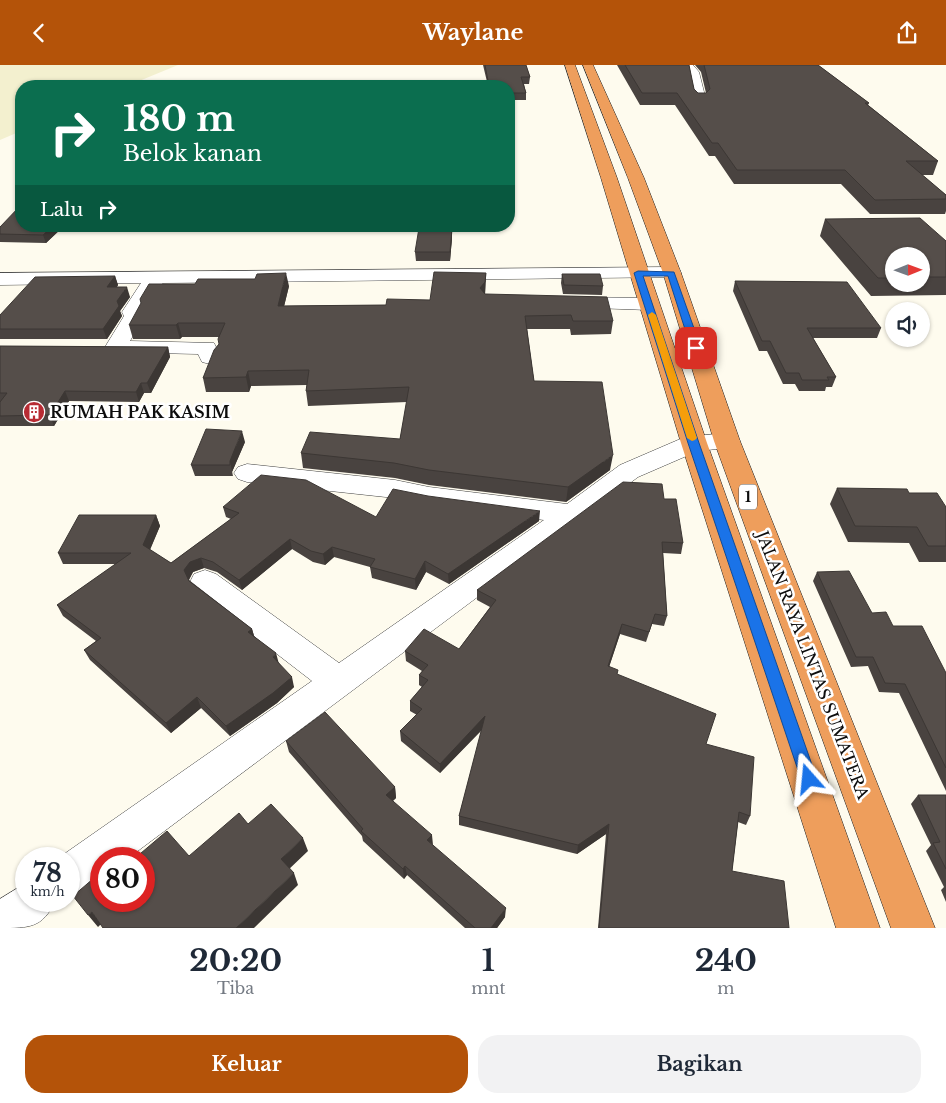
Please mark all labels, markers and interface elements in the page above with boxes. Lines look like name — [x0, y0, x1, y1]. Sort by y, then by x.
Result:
icon: back — [25, 19, 53, 47]
text: Waylane — [423, 19, 523, 46]
icon: share — [893, 19, 921, 47]
text: 180 m — [123, 97, 235, 140]
icon: right — [40, 100, 105, 165]
text: Belok kanan — [123, 140, 262, 167]
icon: right — [93, 195, 121, 223]
text: Lalu — [40, 198, 83, 221]
north arrow — [885, 247, 930, 293]
map controls — [885, 247, 930, 347]
button: sound — [885, 302, 930, 347]
pin — [675, 327, 717, 369]
icon: arrive — [682, 334, 710, 362]
building icon: RUMAH PAK KASIM — [22, 400, 46, 424]
place label: RUMAH PAK KASIM — [50, 402, 230, 422]
road number: 1 — [739, 485, 757, 509]
street label: JALAN RAYA LINTAS SUMATERA — [752, 526, 874, 803]
position arrow — [782, 752, 834, 804]
speed limit sign: 80 — [90, 847, 155, 912]
text: 78 — [33, 858, 62, 889]
text: km/h — [30, 884, 65, 899]
text: 20:20 — [189, 942, 282, 979]
text: 1 — [482, 942, 495, 979]
text: 240 — [695, 942, 757, 979]
text: Tiba — [217, 978, 254, 998]
text: mnt — [471, 978, 506, 998]
text: m — [717, 978, 734, 998]
button: Keluar — [25, 1035, 468, 1093]
button: Bagikan — [478, 1035, 921, 1093]

